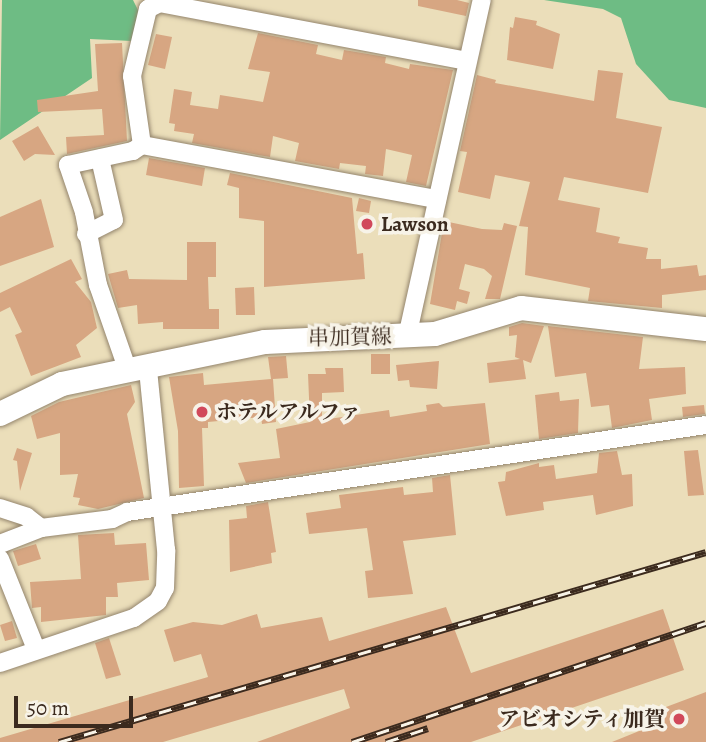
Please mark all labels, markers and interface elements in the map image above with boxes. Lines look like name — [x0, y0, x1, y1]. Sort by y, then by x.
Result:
place label: Lawson — [381, 211, 449, 237]
marker: Lawson — [359, 216, 375, 232]
street label: 串加賀線 — [308, 324, 392, 350]
place label: ホテルアルファ — [216, 399, 363, 425]
marker: ホテルアルファ — [194, 404, 210, 420]
scale bar — [18, 682, 136, 726]
text: 50 m — [27, 694, 69, 722]
place label: アビオシティ加賀 — [497, 706, 665, 732]
marker: アビオシティ加賀 — [671, 711, 687, 727]

